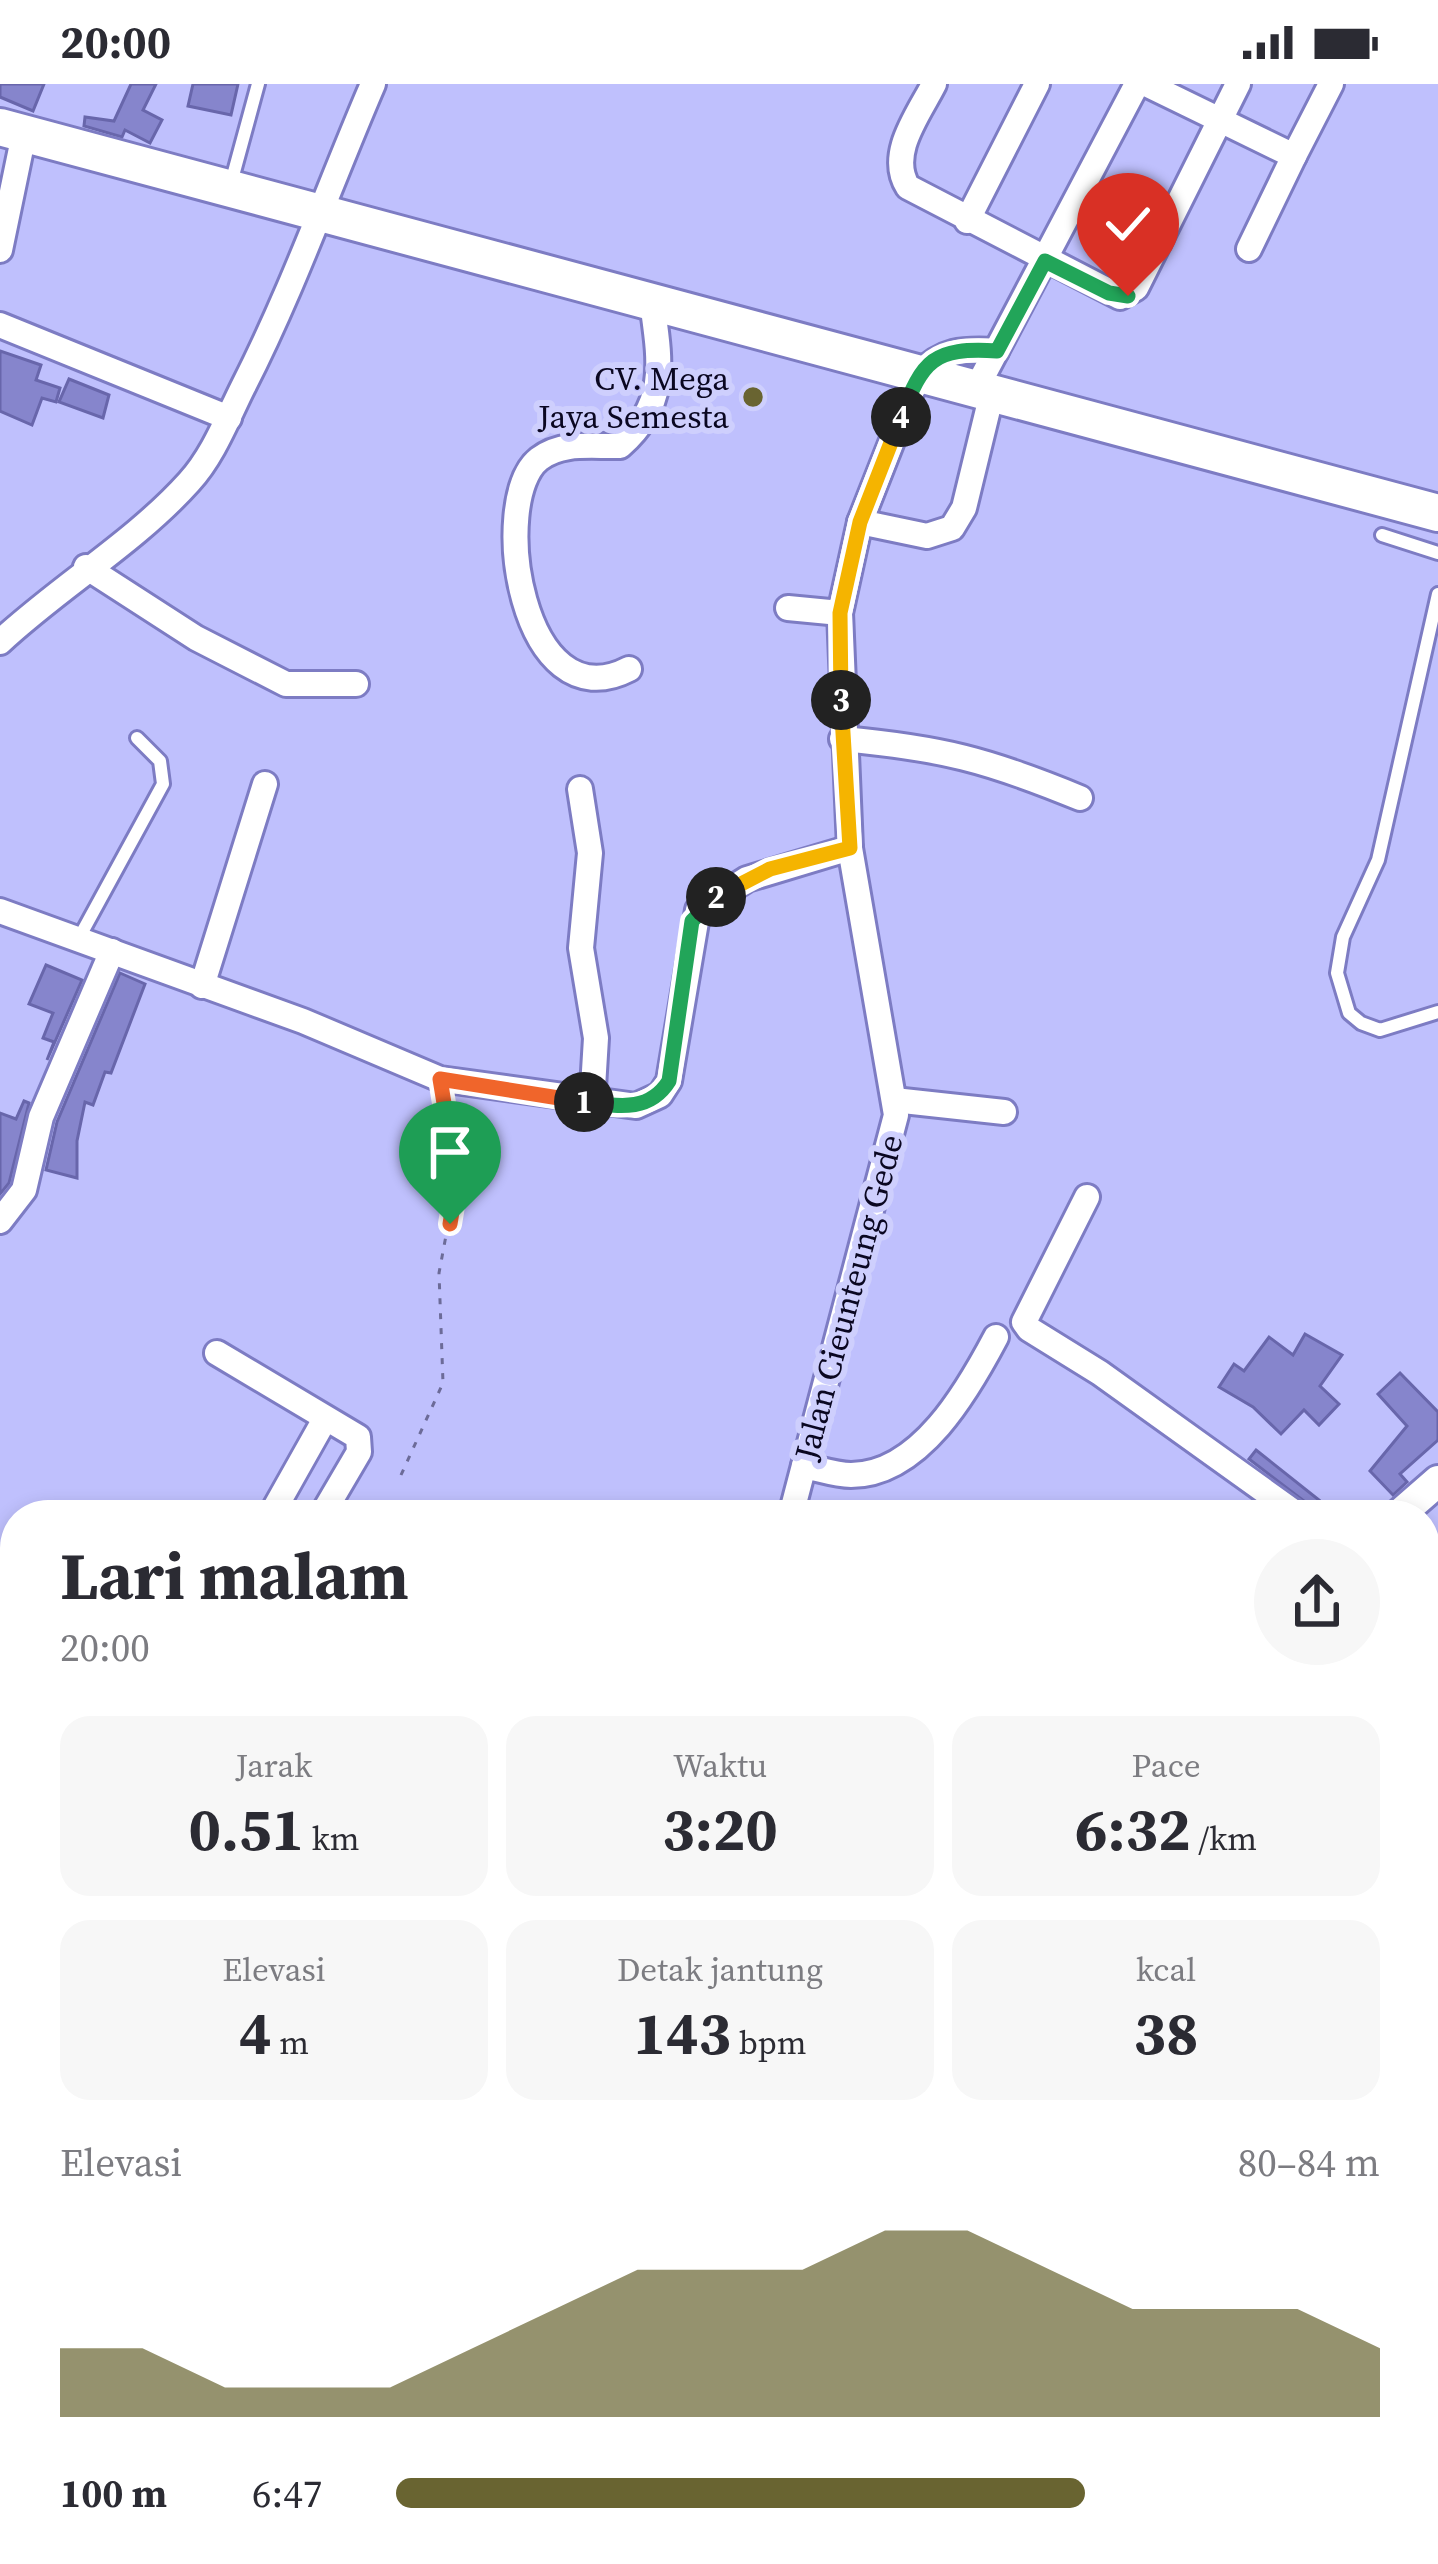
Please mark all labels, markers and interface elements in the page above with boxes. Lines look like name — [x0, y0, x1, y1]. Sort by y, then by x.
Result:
text: 20:00 — [60, 11, 171, 73]
pin — [1077, 173, 1179, 296]
icon: check — [1095, 191, 1161, 257]
place label: CV. Mega Jaya Semesta — [537, 356, 729, 439]
marker: CV. Mega Jaya Semesta — [740, 384, 766, 410]
pin: 4 — [871, 387, 931, 447]
text: 4 — [892, 394, 910, 439]
pin: 3 — [811, 670, 871, 730]
text: 3 — [832, 677, 850, 722]
pin: 2 — [686, 867, 746, 927]
text: 2 — [707, 874, 725, 919]
pin: 1 — [554, 1072, 614, 1132]
text: 1 — [575, 1079, 593, 1124]
pin — [399, 1101, 501, 1224]
icon: arrive — [417, 1119, 483, 1185]
street label: Jalan Cieunteung Gede — [783, 1129, 914, 1466]
text: Lari malam — [60, 1531, 409, 1621]
button: share — [1254, 1539, 1380, 1665]
text: 20:00 — [60, 1621, 150, 1674]
text: Jarak — [236, 1743, 312, 1788]
text: Waktu — [673, 1743, 767, 1788]
text: Pace — [1131, 1743, 1201, 1788]
text: 0.51 — [188, 1788, 304, 1870]
text: 3:20 — [662, 1788, 778, 1870]
text: 6:32 — [1075, 1788, 1191, 1870]
text: km — [304, 1816, 360, 1861]
text: /km — [1191, 1816, 1257, 1861]
text: Elevasi — [222, 1947, 326, 1992]
text: Detak jantung — [617, 1947, 823, 1992]
text: kcal — [1136, 1947, 1196, 1992]
text: 4 — [239, 1992, 272, 2074]
text: 143 — [634, 1992, 731, 2074]
text: 38 — [1133, 1992, 1199, 2074]
text: m — [272, 2020, 309, 2065]
text: bpm — [731, 2020, 806, 2065]
text: Elevasi — [60, 2136, 182, 2189]
text: 80–84 m — [1238, 2136, 1380, 2189]
text: 100 m — [60, 2467, 167, 2520]
text: 6:47 — [252, 2467, 322, 2520]

